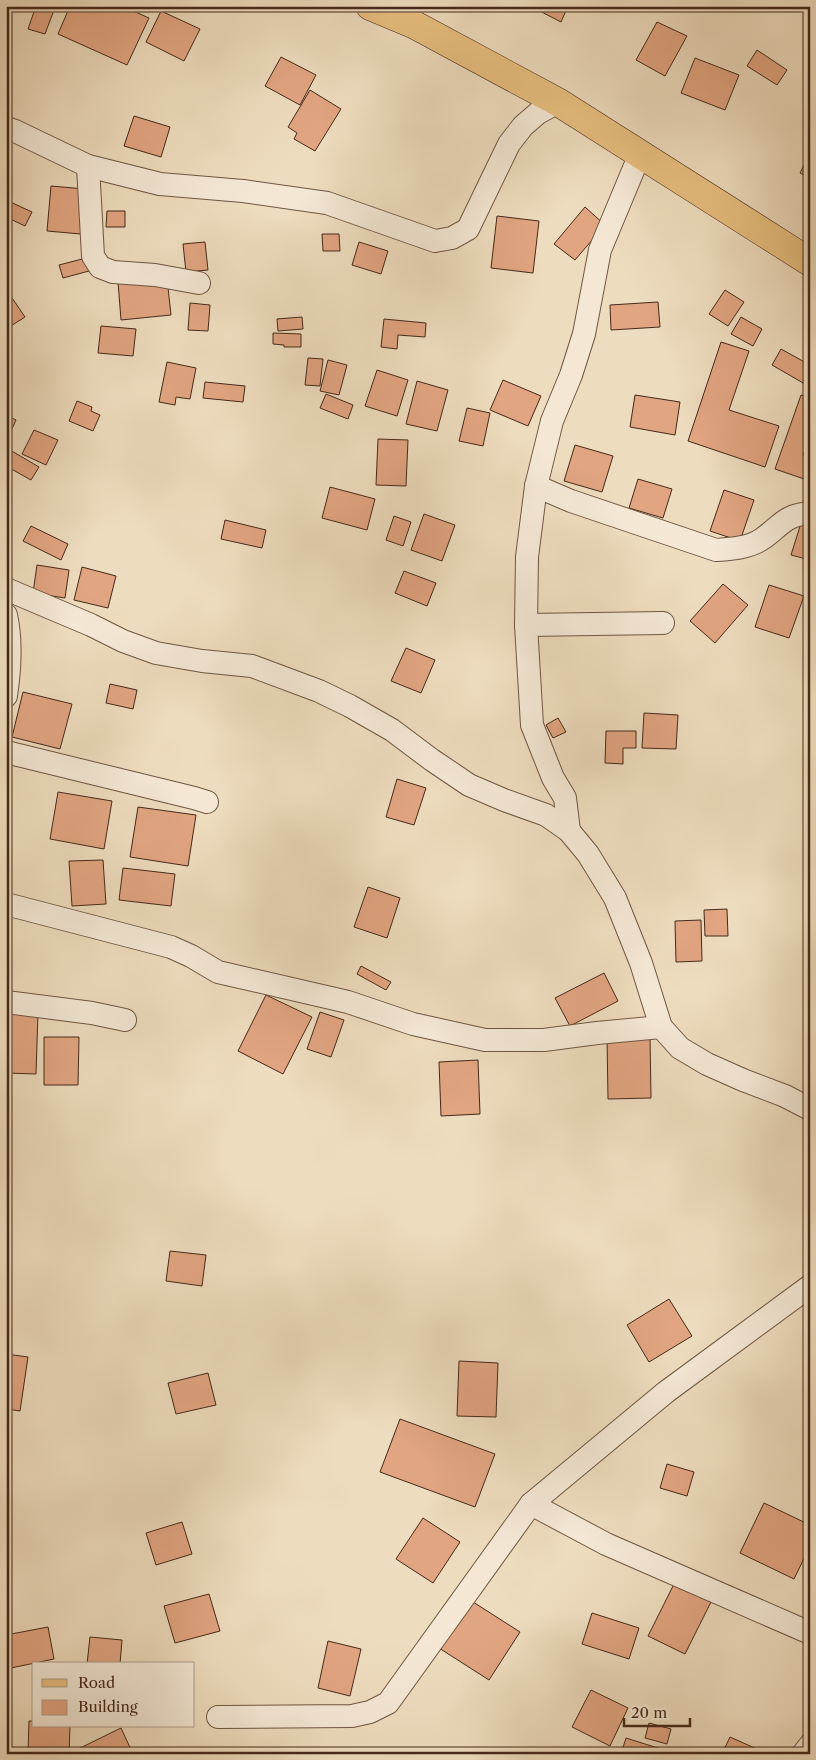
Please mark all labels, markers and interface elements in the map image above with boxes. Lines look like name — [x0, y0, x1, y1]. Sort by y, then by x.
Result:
legend — [32, 1662, 195, 1728]
text: Road — [78, 1673, 115, 1692]
scale bar — [624, 1695, 690, 1727]
text: Building — [78, 1697, 138, 1716]
text: 20 m — [631, 1703, 667, 1722]

